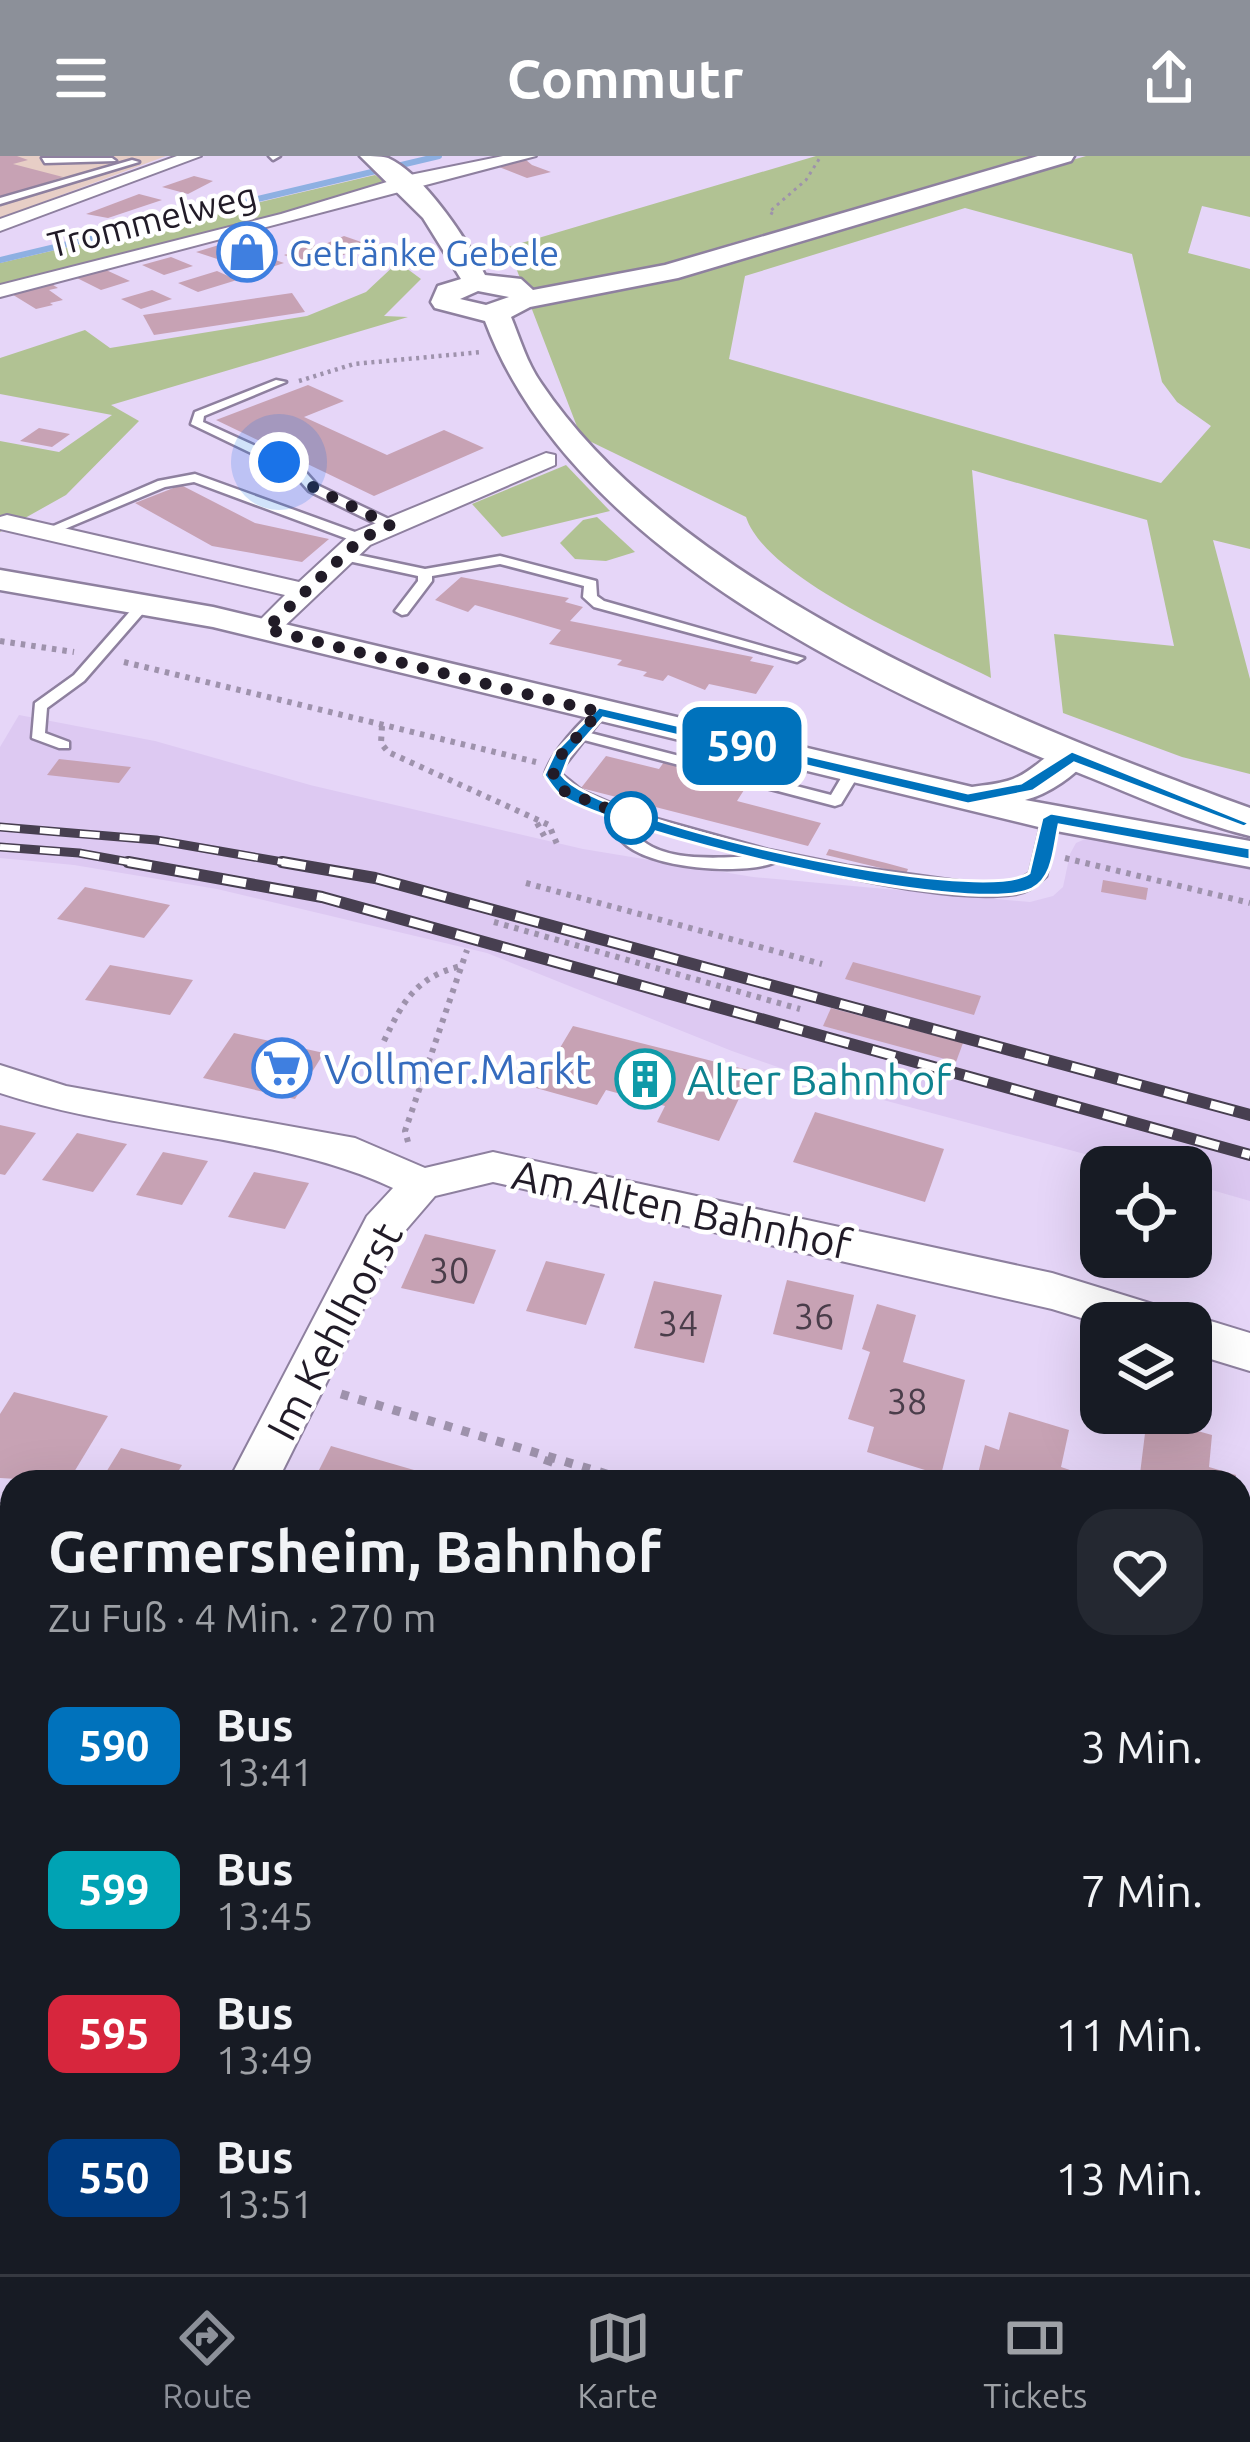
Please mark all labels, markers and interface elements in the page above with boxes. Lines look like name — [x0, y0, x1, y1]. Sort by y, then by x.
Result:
icon: menu — [48, 45, 114, 111]
icon: share — [1136, 45, 1202, 111]
text: Commutr — [507, 48, 743, 108]
street label: Trommelweg — [44, 173, 260, 265]
shop icon: Getränke Gebele — [216, 221, 278, 283]
place label: Getränke Gebele — [289, 232, 559, 273]
your location — [249, 432, 309, 492]
line badge: 590 — [673, 707, 811, 785]
text: 590 — [706, 722, 778, 769]
unlabelled marker — [606, 793, 656, 843]
supermarket icon: Vollmer.Markt — [251, 1037, 313, 1099]
place label: Vollmer.Markt — [324, 1045, 591, 1092]
building icon: Alter Bahnhof — [614, 1048, 676, 1110]
place label: Alter Bahnhof — [687, 1056, 952, 1103]
map controls — [1080, 1146, 1212, 1434]
button: locate — [1080, 1146, 1212, 1278]
street label: Am Alten Bahnhof — [508, 1150, 857, 1268]
street label: Im Kehlhorst — [257, 1214, 411, 1448]
house number: 30 — [429, 1249, 469, 1290]
house number: 36 — [794, 1295, 834, 1336]
house number: 34 — [658, 1302, 698, 1343]
button: layers — [1080, 1302, 1212, 1434]
house number: 38 — [887, 1380, 927, 1421]
button: heart — [1077, 1509, 1203, 1635]
text: Germersheim, Bahnhof — [48, 1519, 661, 1583]
text: Zu Fuß · 4 Min. · 270 m — [48, 1596, 436, 1639]
text: Bus — [216, 1699, 293, 1750]
text: 3 Min. — [1081, 1721, 1203, 1772]
text: 590 — [78, 1722, 150, 1769]
text: 13:41 — [216, 1750, 314, 1793]
text: Bus — [216, 1843, 293, 1894]
text: 7 Min. — [1081, 1865, 1203, 1916]
text: 599 — [78, 1866, 150, 1913]
text: 13:45 — [216, 1894, 314, 1937]
text: Bus — [216, 1987, 293, 2038]
text: 11 Min. — [1055, 2009, 1203, 2060]
text: 595 — [78, 2010, 150, 2057]
text: 13:49 — [216, 2038, 314, 2081]
text: Bus — [216, 2131, 293, 2182]
text: 13 Min. — [1055, 2153, 1203, 2204]
text: 550 — [78, 2154, 150, 2201]
text: 13:51 — [216, 2182, 314, 2225]
tab: Route — [163, 2305, 252, 2414]
tab: Karte — [578, 2305, 658, 2414]
tab: Tickets — [983, 2305, 1087, 2414]

